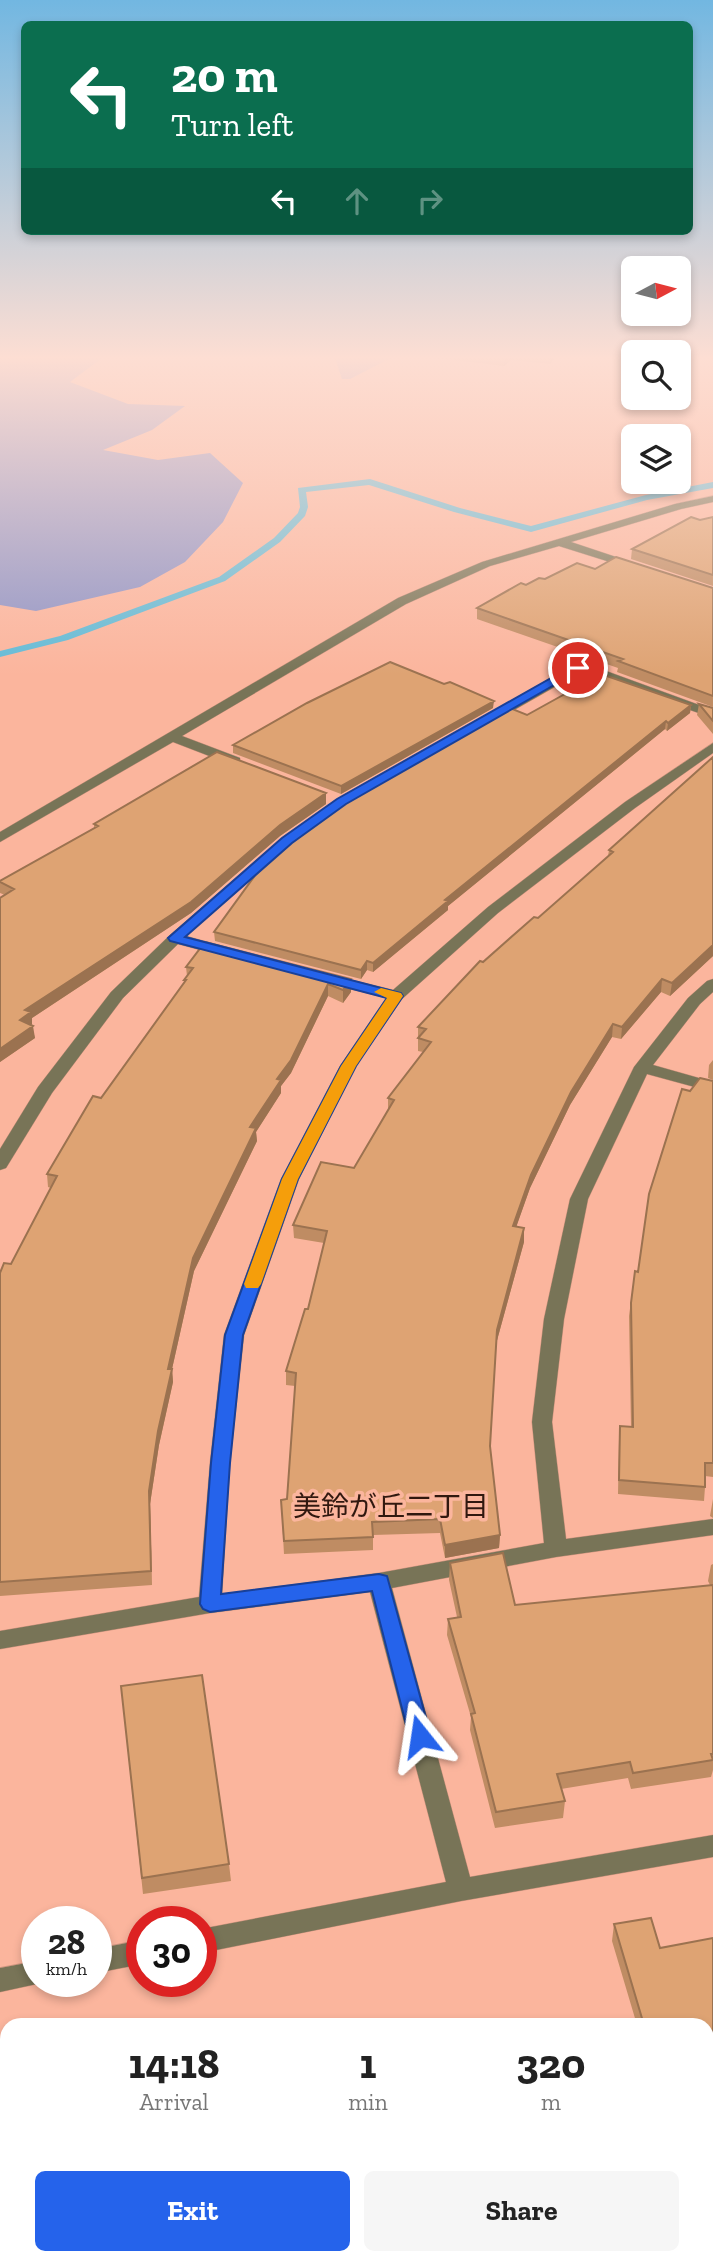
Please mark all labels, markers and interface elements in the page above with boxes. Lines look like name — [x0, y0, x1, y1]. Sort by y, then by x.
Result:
text: 20 m — [171, 46, 278, 105]
icon: left — [56, 49, 147, 140]
text: Turn left — [171, 106, 293, 144]
icon: left — [265, 182, 303, 220]
icon: ahead — [338, 182, 376, 220]
icon: right — [411, 182, 449, 220]
north arrow — [621, 256, 691, 326]
map controls — [621, 256, 691, 494]
button: search — [621, 340, 691, 410]
button: layers — [621, 424, 691, 494]
pin — [548, 638, 608, 698]
icon: arrive — [559, 649, 597, 687]
district label: 美鈴が丘二丁目 — [293, 1490, 489, 1523]
position arrow — [383, 1699, 457, 1773]
speed limit sign: 30 — [126, 1906, 217, 1997]
text: 28 — [48, 1921, 85, 1963]
text: km/h — [46, 1958, 87, 1980]
text: 14:18 — [129, 2038, 220, 2089]
text: 1 — [359, 2038, 376, 2089]
text: 320 — [516, 2038, 585, 2089]
text: Arrival — [139, 2088, 209, 2116]
text: min — [348, 2088, 388, 2116]
text: m — [541, 2088, 561, 2116]
button: Exit — [35, 2171, 350, 2251]
button: Share — [364, 2171, 679, 2251]

